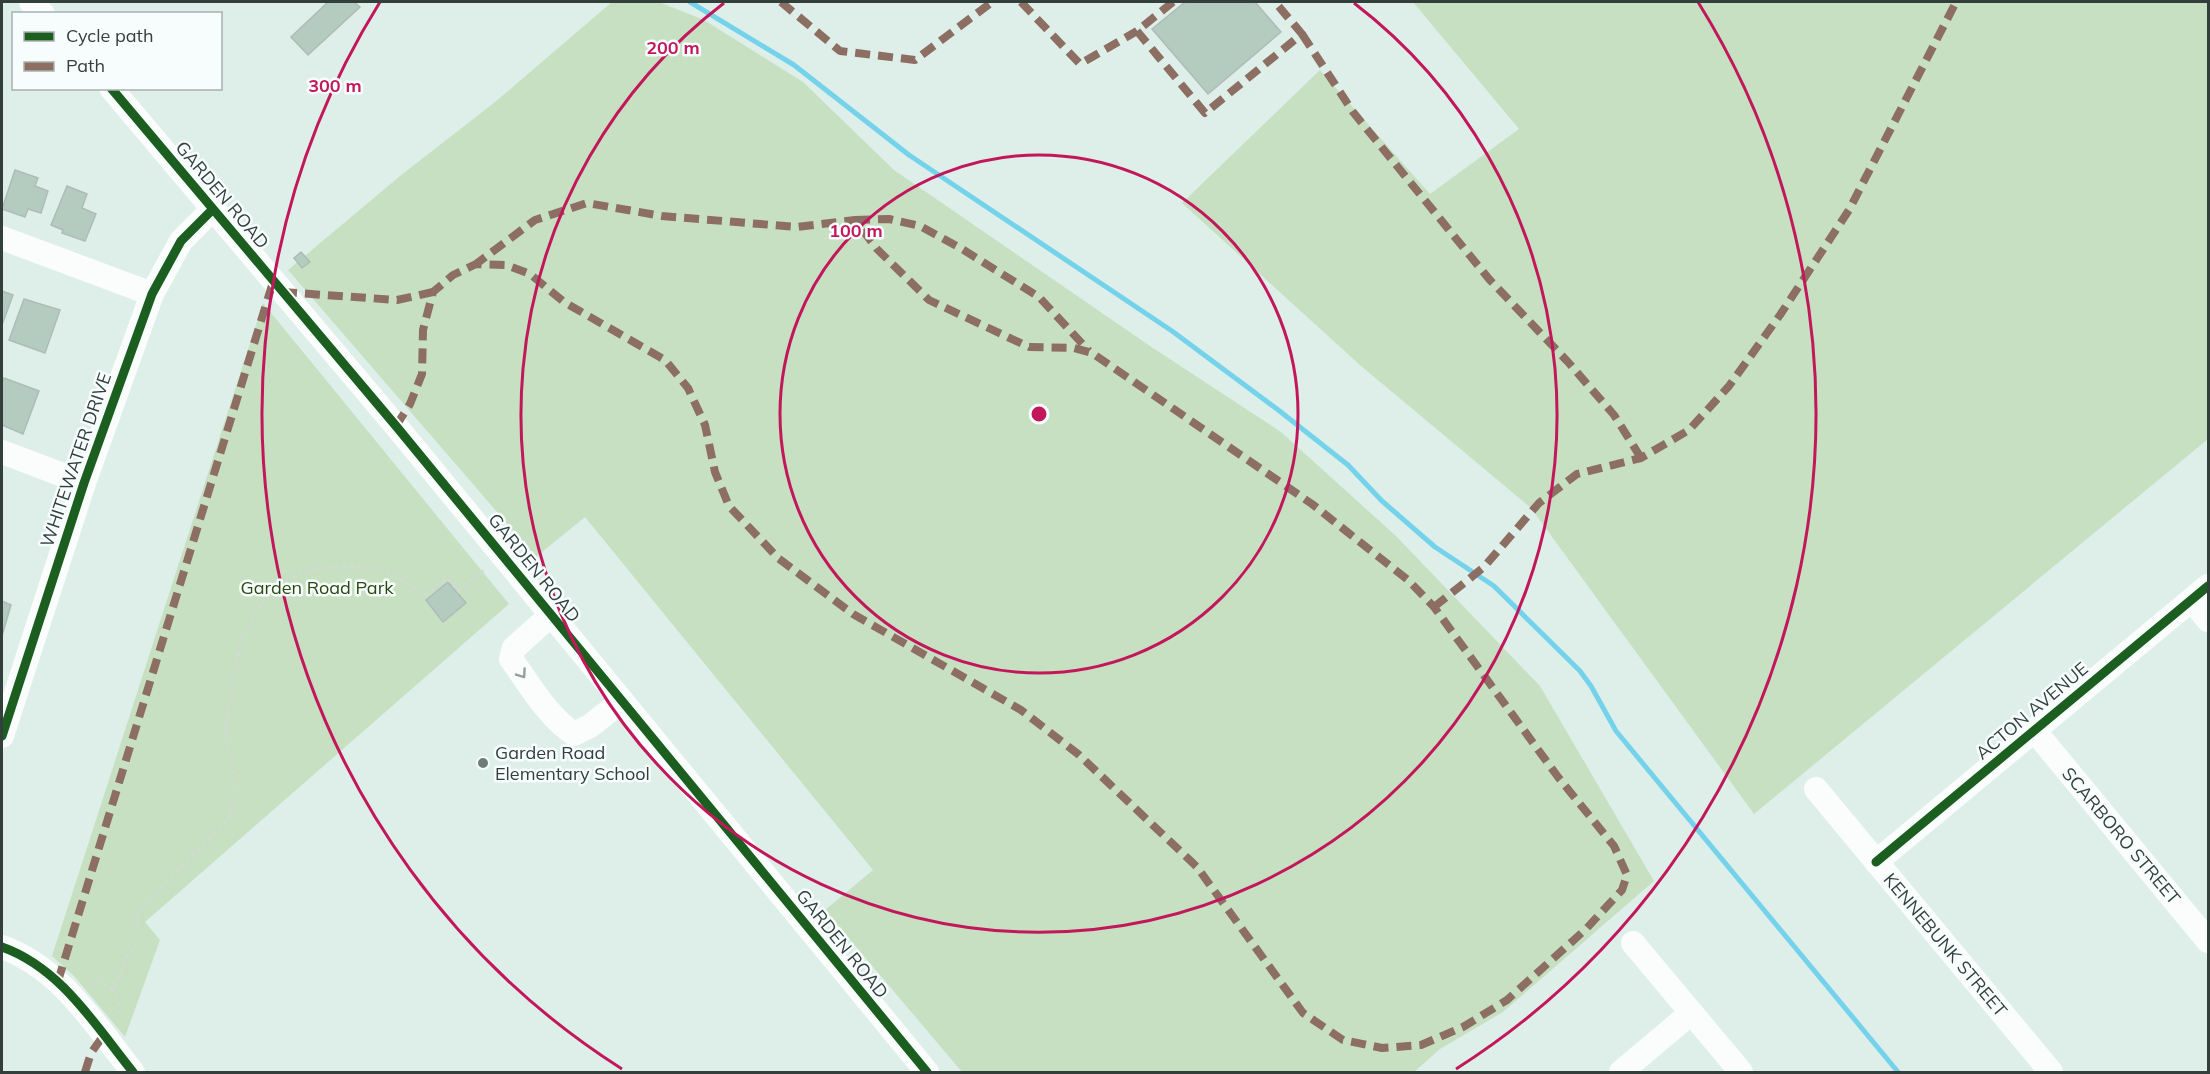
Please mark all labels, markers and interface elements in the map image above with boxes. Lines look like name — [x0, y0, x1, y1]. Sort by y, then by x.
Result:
legend — [12, 12, 222, 90]
text: Cycle path — [66, 24, 153, 47]
text: 200 m — [646, 36, 700, 59]
text: Path — [66, 54, 105, 77]
text: 300 m — [308, 74, 362, 97]
street label: GARDEN ROAD — [171, 136, 274, 253]
text: 100 m — [829, 219, 883, 242]
street label: WHITEWATER DRIVE — [35, 370, 116, 550]
centre of rings — [1029, 404, 1049, 424]
street label: GARDEN ROAD — [483, 508, 585, 627]
park label: Garden Road Park — [241, 576, 394, 599]
street label: ACTON AVENUE — [1971, 657, 2093, 764]
one-way arrow — [515, 667, 526, 678]
place label: Garden Road Elementary School — [495, 741, 650, 785]
marker: Garden Road Elementary School — [476, 756, 490, 770]
street label: SCARBORO STREET — [2057, 762, 2186, 909]
street label: KENNEBUNK STREET — [1879, 868, 2012, 1021]
street label: GARDEN ROAD — [791, 884, 893, 1003]

